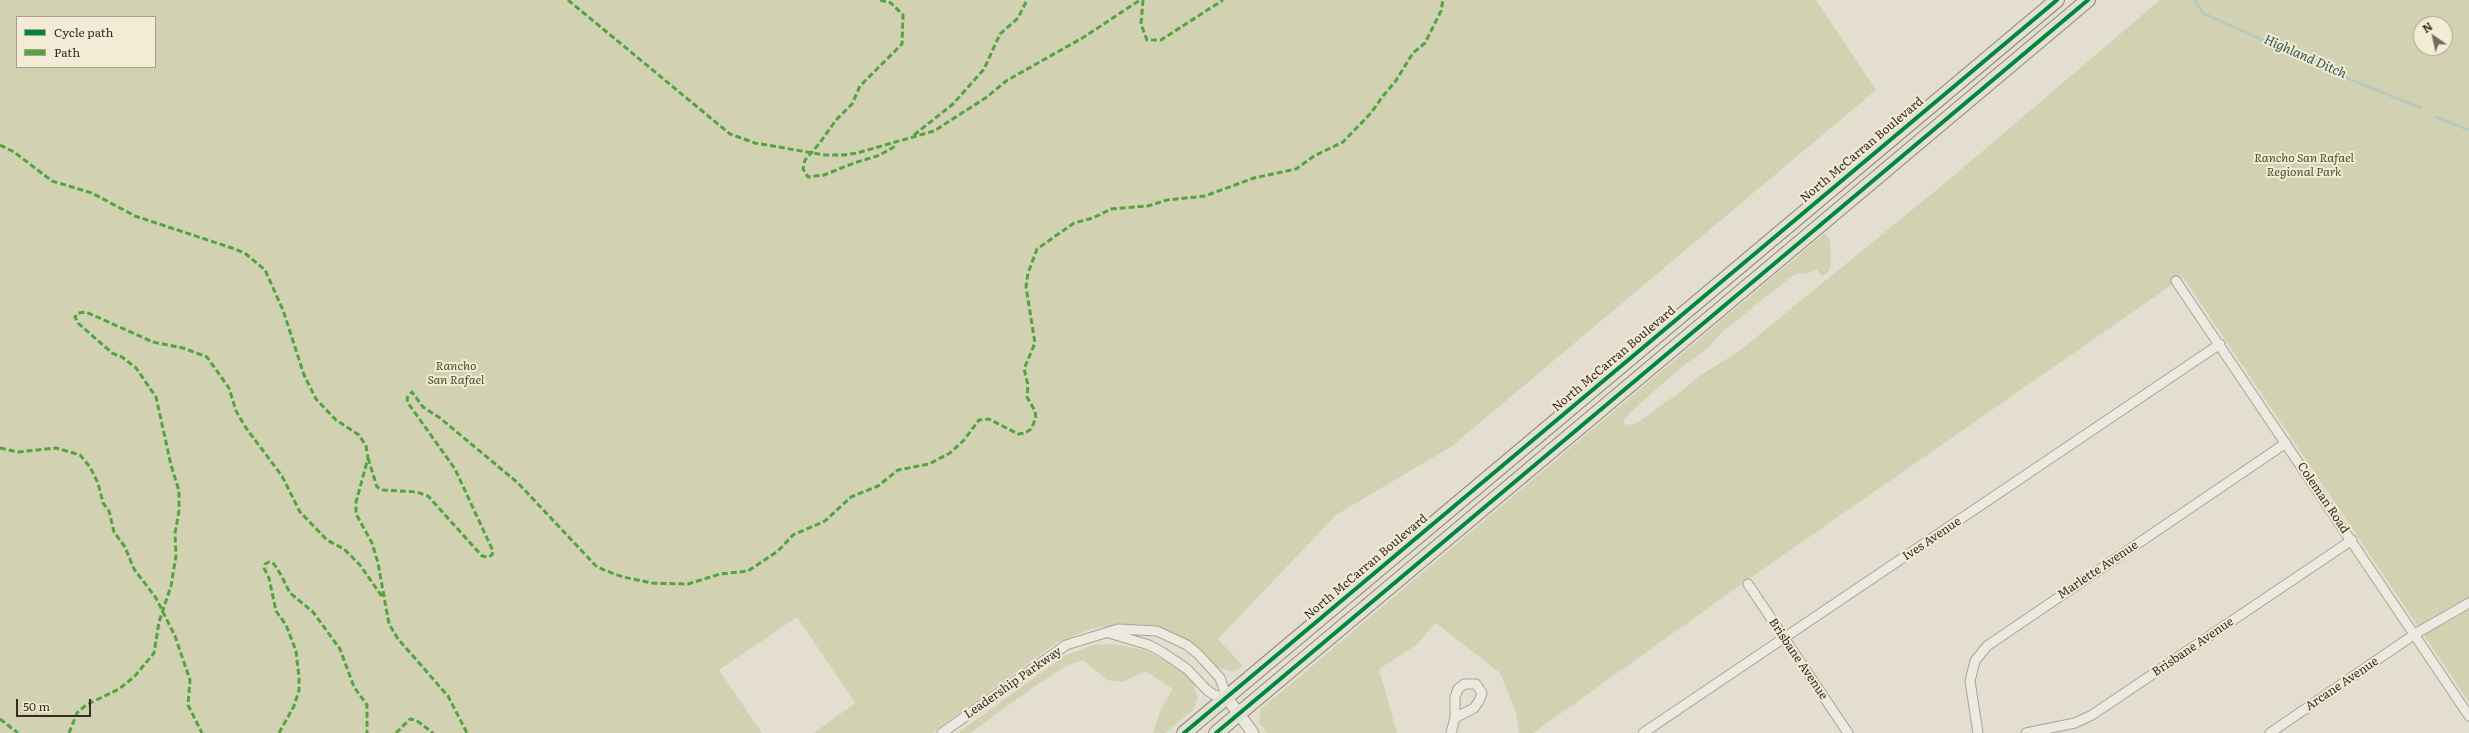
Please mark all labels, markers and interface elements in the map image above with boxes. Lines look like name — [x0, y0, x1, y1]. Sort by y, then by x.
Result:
legend — [16, 16, 156, 68]
north arrow — [2413, 16, 2453, 56]
text: N — [2419, 18, 2435, 36]
text: Cycle path — [54, 23, 114, 41]
water label: Highland Ditch — [2261, 32, 2349, 82]
text: Path — [54, 43, 80, 61]
street label: North McCarran Boulevard — [1798, 94, 1926, 206]
park label: Rancho San Rafael Regional Park — [2254, 151, 2354, 179]
street label: North McCarran Boulevard — [1550, 303, 1678, 415]
park label: Rancho San Rafael — [428, 359, 484, 387]
street label: Coleman Road — [2294, 460, 2352, 536]
street label: North McCarran Boulevard — [1302, 511, 1430, 623]
street label: Ives Avenue — [1900, 514, 1964, 564]
street label: Marlette Avenue — [2055, 538, 2141, 602]
street label: Brisbane Avenue — [2150, 614, 2236, 680]
street label: Brisbane Avenue — [1765, 616, 1831, 702]
street label: Leadership Parkway — [962, 644, 1064, 722]
street label: Arcane Avenue — [2303, 654, 2381, 714]
scale bar — [18, 691, 93, 717]
text: 50 m — [23, 697, 50, 715]

